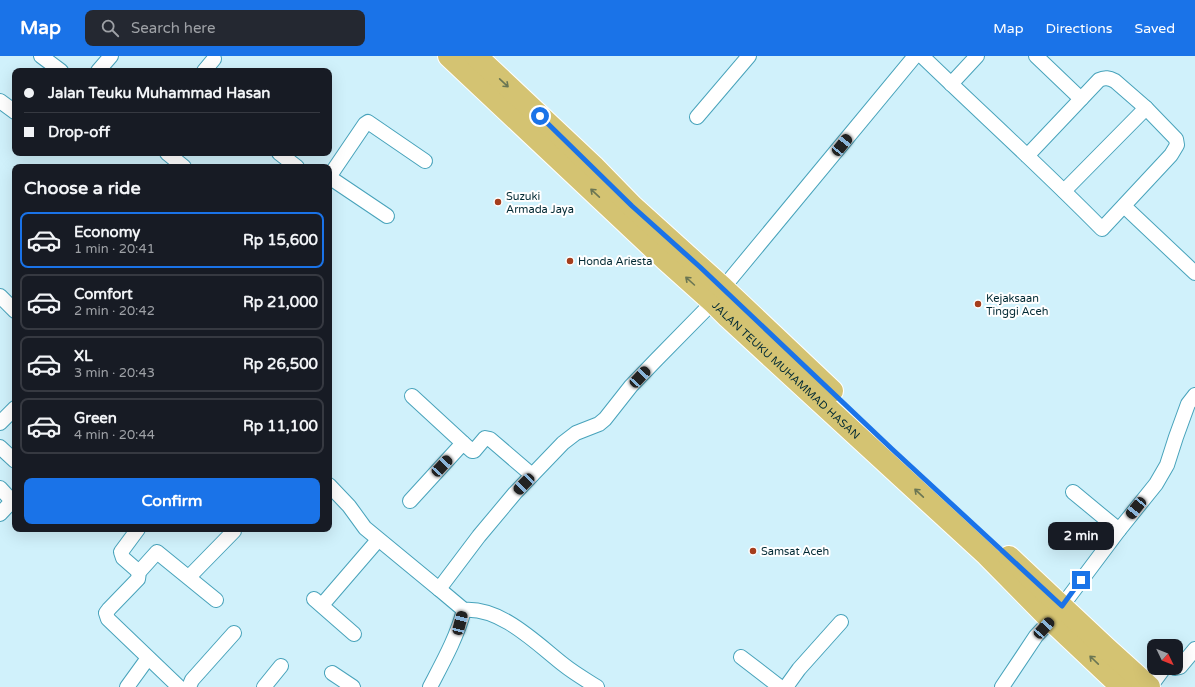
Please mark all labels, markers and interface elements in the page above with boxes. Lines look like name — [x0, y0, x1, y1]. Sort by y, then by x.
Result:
search box — [85, 10, 365, 46]
text: Map — [20, 17, 61, 39]
icon: search — [99, 17, 121, 39]
text: Search here — [131, 19, 215, 37]
text: Map — [993, 20, 1024, 37]
text: Directions — [1046, 20, 1113, 37]
text: Saved — [1135, 20, 1175, 37]
one-way arrow — [499, 78, 509, 87]
text: Jalan Teuku Muhammad Hasan — [48, 84, 270, 102]
route start — [531, 107, 549, 125]
text: Drop-off — [48, 123, 110, 141]
car — [830, 132, 854, 158]
text: Choose a ride — [24, 177, 141, 199]
one-way arrow — [590, 188, 600, 197]
place label: Suzuki Armada Jaya — [506, 190, 574, 216]
marker: Suzuki Armada Jaya — [493, 197, 503, 207]
icon: car — [26, 222, 62, 258]
text: Economy — [74, 223, 140, 241]
text: Rp 15,600 — [243, 231, 318, 249]
text: 1 min · 20:41 — [74, 241, 155, 257]
place label: Honda Ariesta — [578, 255, 652, 268]
marker: Honda Ariesta — [565, 256, 575, 266]
one-way arrow — [685, 276, 695, 286]
icon: car — [26, 284, 62, 320]
text: Comfort — [74, 285, 133, 303]
place label: Kejaksaan Tinggi Aceh — [986, 292, 1048, 318]
text: Rp 21,000 — [243, 293, 318, 311]
street label: JALAN TEUKU MUHAMMAD HASAN — [710, 299, 863, 442]
marker: Kejaksaan Tinggi Aceh — [973, 299, 983, 309]
text: 2 min · 20:42 — [74, 303, 155, 319]
icon: car — [26, 346, 62, 382]
text: XL — [74, 347, 93, 365]
text: Rp 26,500 — [243, 355, 318, 373]
car — [627, 364, 653, 390]
text: 3 min · 20:43 — [74, 365, 155, 381]
icon: car — [26, 408, 62, 444]
text: Green — [74, 409, 117, 427]
text: Rp 11,100 — [243, 417, 318, 435]
text: 4 min · 20:44 — [74, 427, 155, 443]
car — [429, 453, 455, 479]
car — [511, 471, 537, 497]
button: Confirm — [24, 478, 320, 524]
one-way arrow — [914, 488, 924, 498]
car — [1124, 495, 1148, 521]
callout: 2 min — [1048, 522, 1114, 550]
text: 2 min — [1064, 528, 1098, 544]
place label: Samsat Aceh — [761, 545, 829, 558]
marker: Samsat Aceh — [748, 546, 758, 556]
route end — [1072, 571, 1090, 589]
car — [451, 610, 469, 636]
car — [1032, 615, 1056, 641]
north arrow — [1147, 639, 1183, 675]
map controls — [1147, 639, 1183, 675]
one-way arrow — [1089, 655, 1099, 665]

